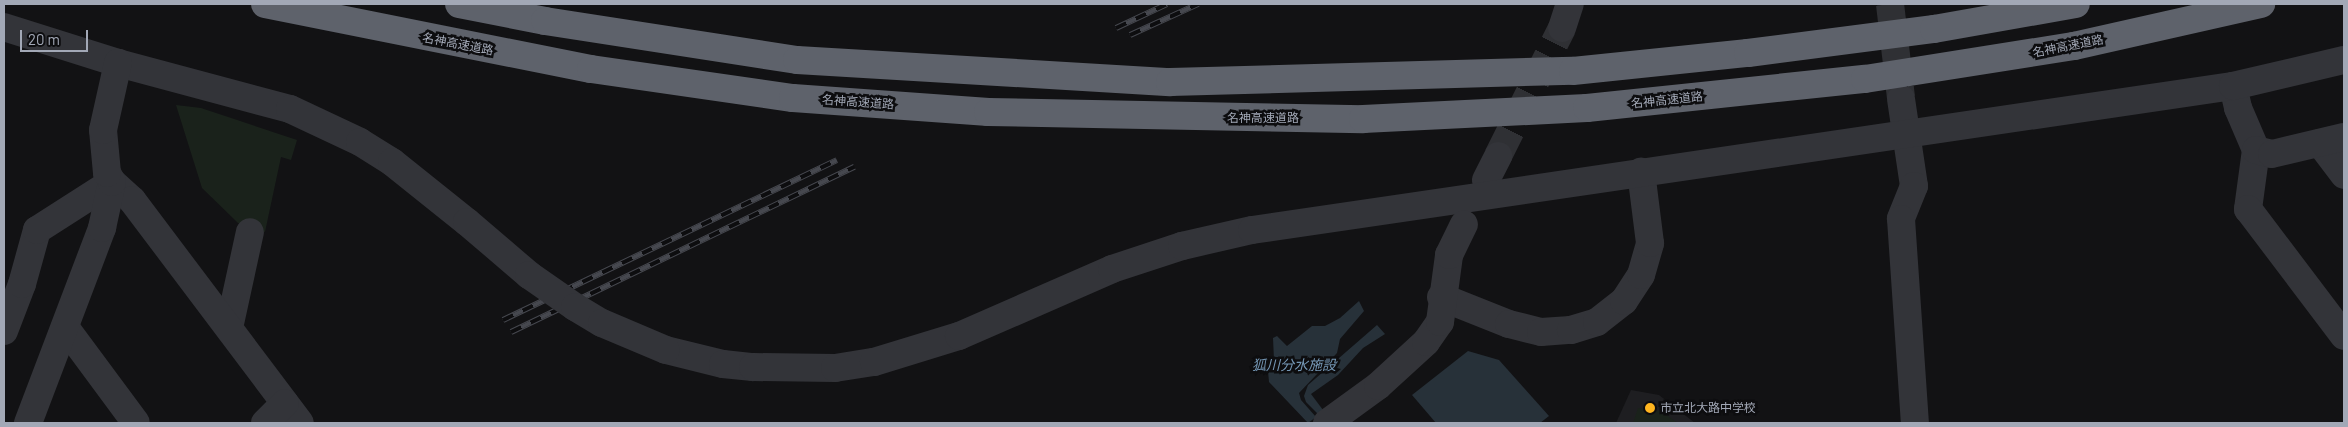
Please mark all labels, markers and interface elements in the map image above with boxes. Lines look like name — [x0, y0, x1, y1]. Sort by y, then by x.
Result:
scale bar — [22, 20, 90, 52]
text: 20 m — [28, 30, 60, 48]
street label: 名神高速道路 — [421, 30, 495, 58]
street label: 名神高速道路 — [2031, 32, 2105, 60]
street label: 名神高速道路 — [1630, 89, 1704, 111]
street label: 名神高速道路 — [822, 92, 894, 112]
street label: 名神高速道路 — [1227, 111, 1299, 125]
water label: 狐川分水施設 — [1252, 357, 1336, 373]
place label: 市立北大路中学校 — [1660, 401, 1756, 415]
marker: 市立北大路中学校 — [1644, 402, 1656, 414]

